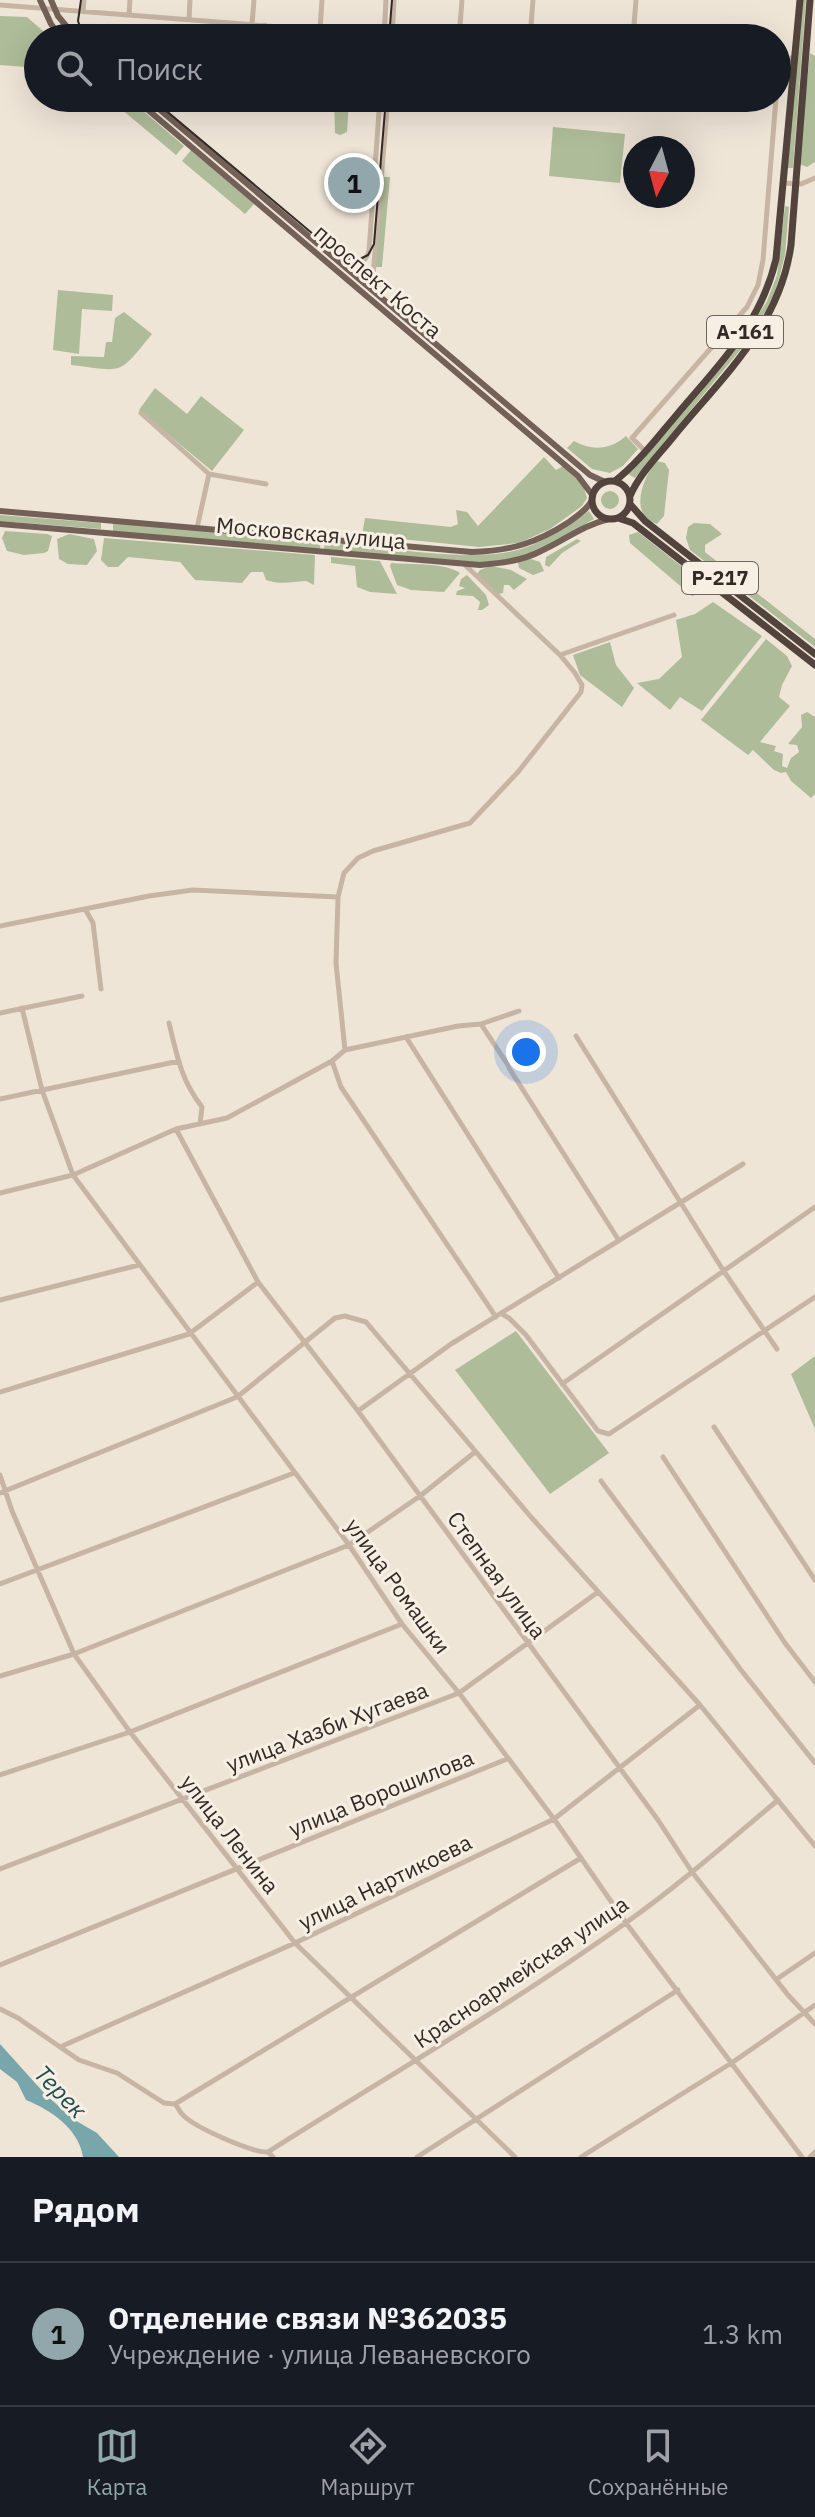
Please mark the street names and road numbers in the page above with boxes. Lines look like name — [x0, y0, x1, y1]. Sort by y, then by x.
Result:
street label: проспект Коста — [308, 217, 449, 344]
road number: А-161 — [707, 316, 783, 348]
street label: Московская улица — [215, 510, 407, 555]
road number: Р-217 — [682, 562, 758, 594]
street label: Степная улица — [441, 1505, 554, 1645]
street label: улица Ромашки — [339, 1512, 457, 1659]
street label: улица Хазби Хугаева — [222, 1675, 432, 1778]
street label: улица Ворошилова — [284, 1742, 478, 1843]
street label: улица Ленина — [175, 1768, 286, 1899]
street label: улица Нартикоева — [293, 1827, 476, 1936]
street label: Красноармейская улица — [408, 1889, 634, 2054]

